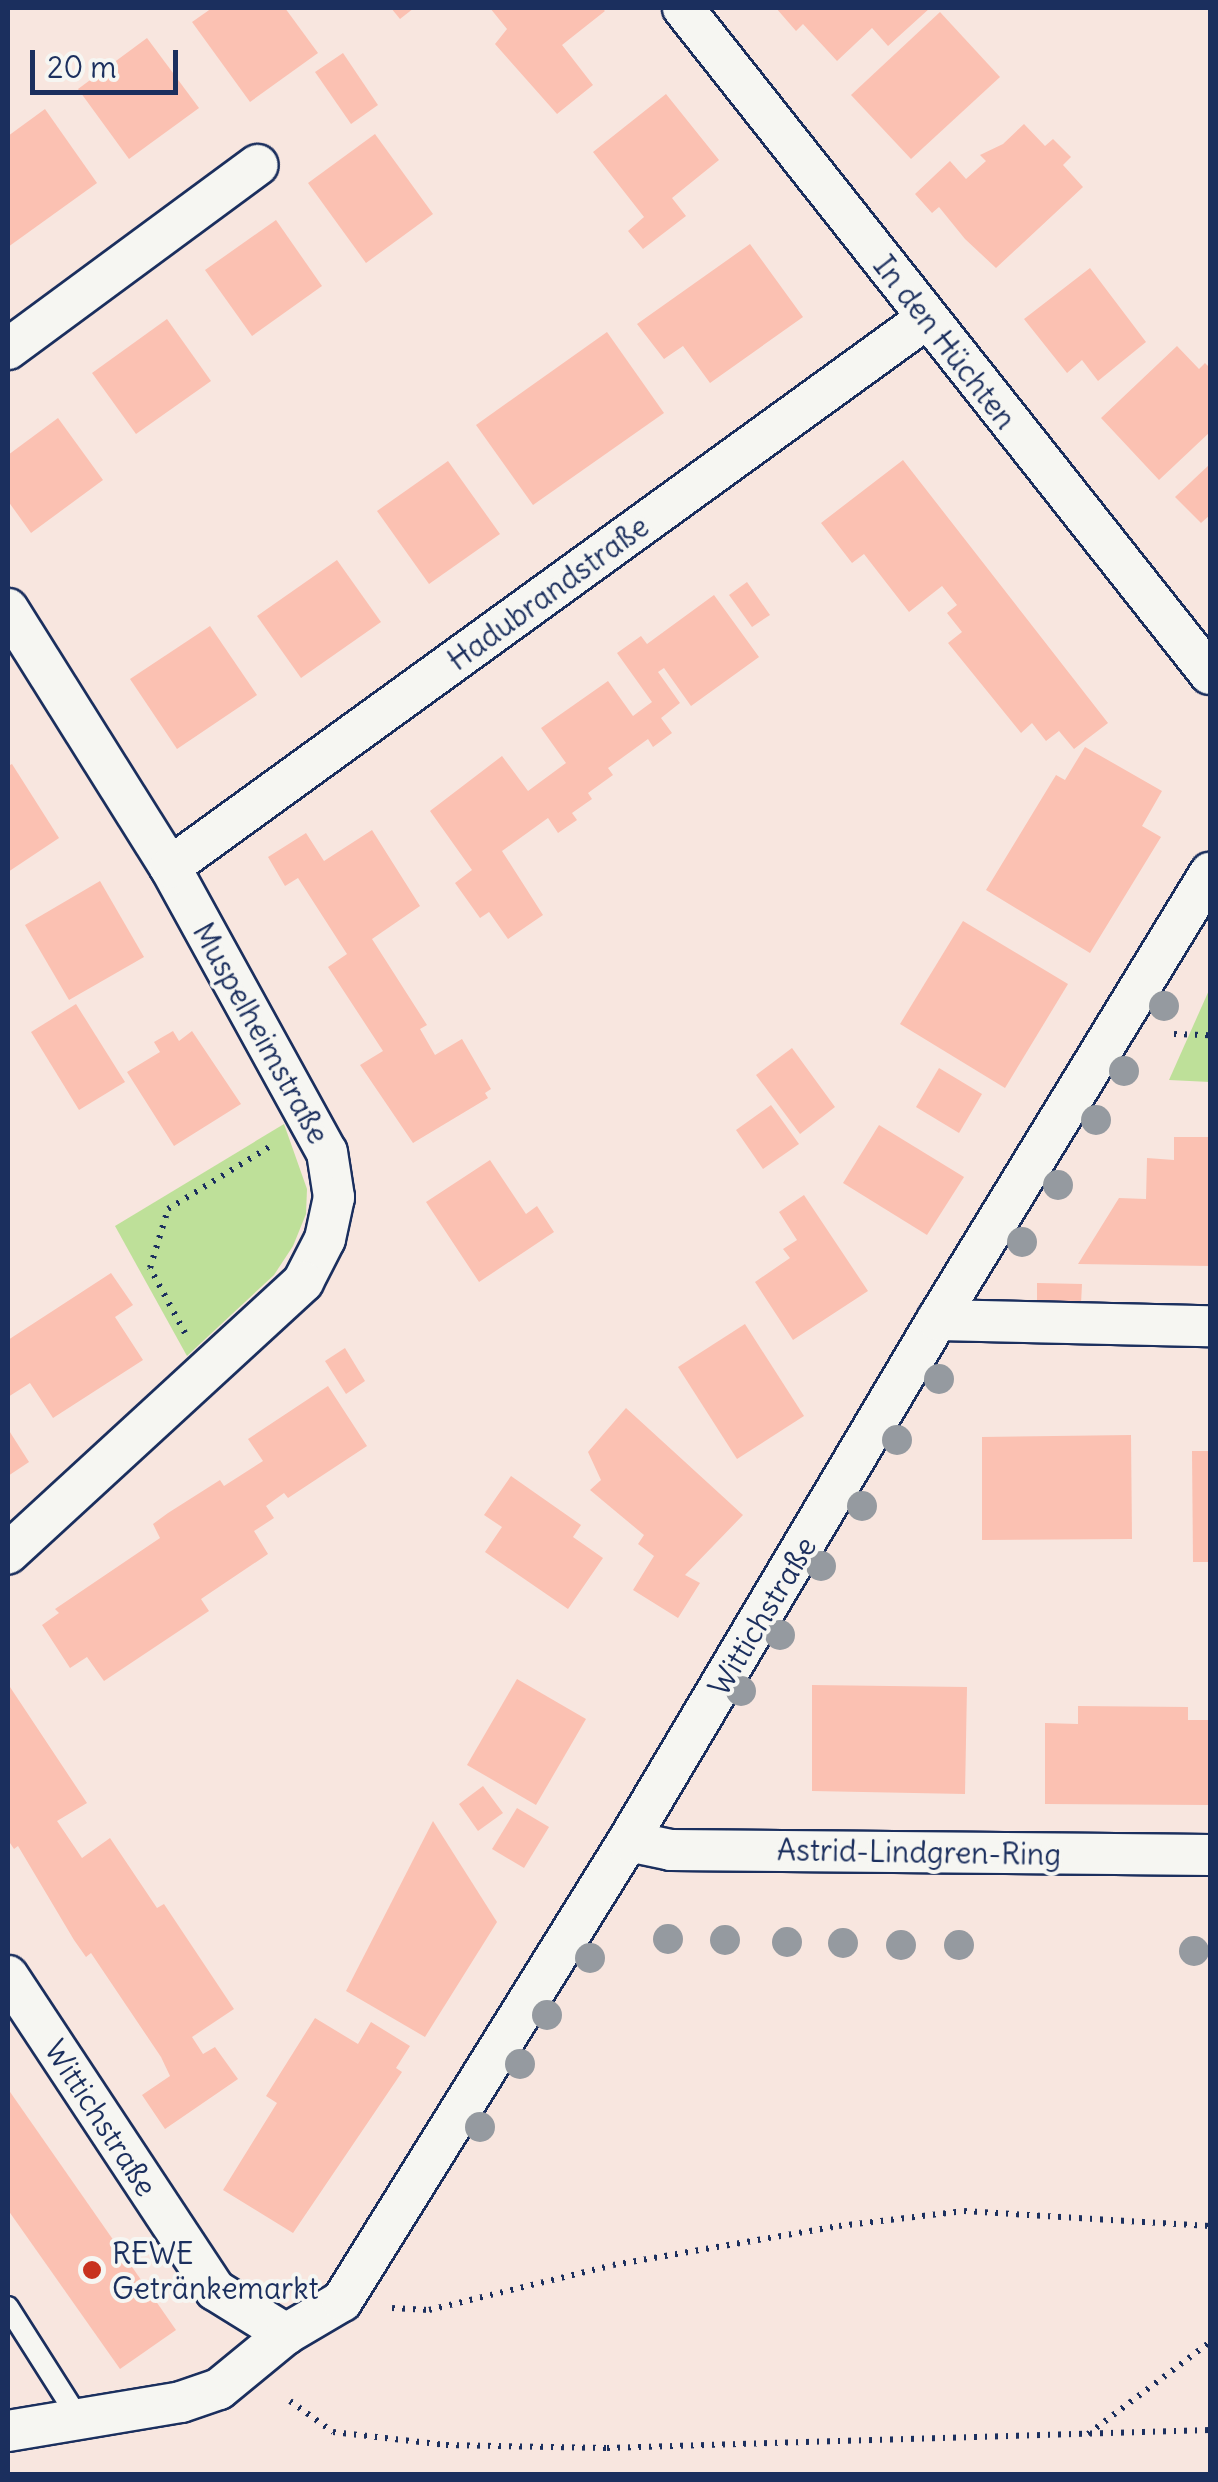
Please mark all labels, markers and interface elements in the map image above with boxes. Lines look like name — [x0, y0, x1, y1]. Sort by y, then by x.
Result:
scale bar — [35, 30, 182, 92]
text: 20 m — [47, 48, 117, 86]
street label: In den Hüchten — [866, 248, 1024, 436]
street label: Hadubrandstraße — [440, 508, 656, 678]
street label: Muspelheimstraße — [185, 916, 337, 1150]
street label: Wittichstraße — [701, 1530, 823, 1702]
street label: Astrid-Lindgren-Ring — [777, 1832, 1061, 1872]
street label: Wittichstraße — [37, 2033, 165, 2203]
place label: REWE Getränkemarkt — [112, 2235, 319, 2306]
marker: REWE Getränkemarkt — [81, 2259, 103, 2281]

